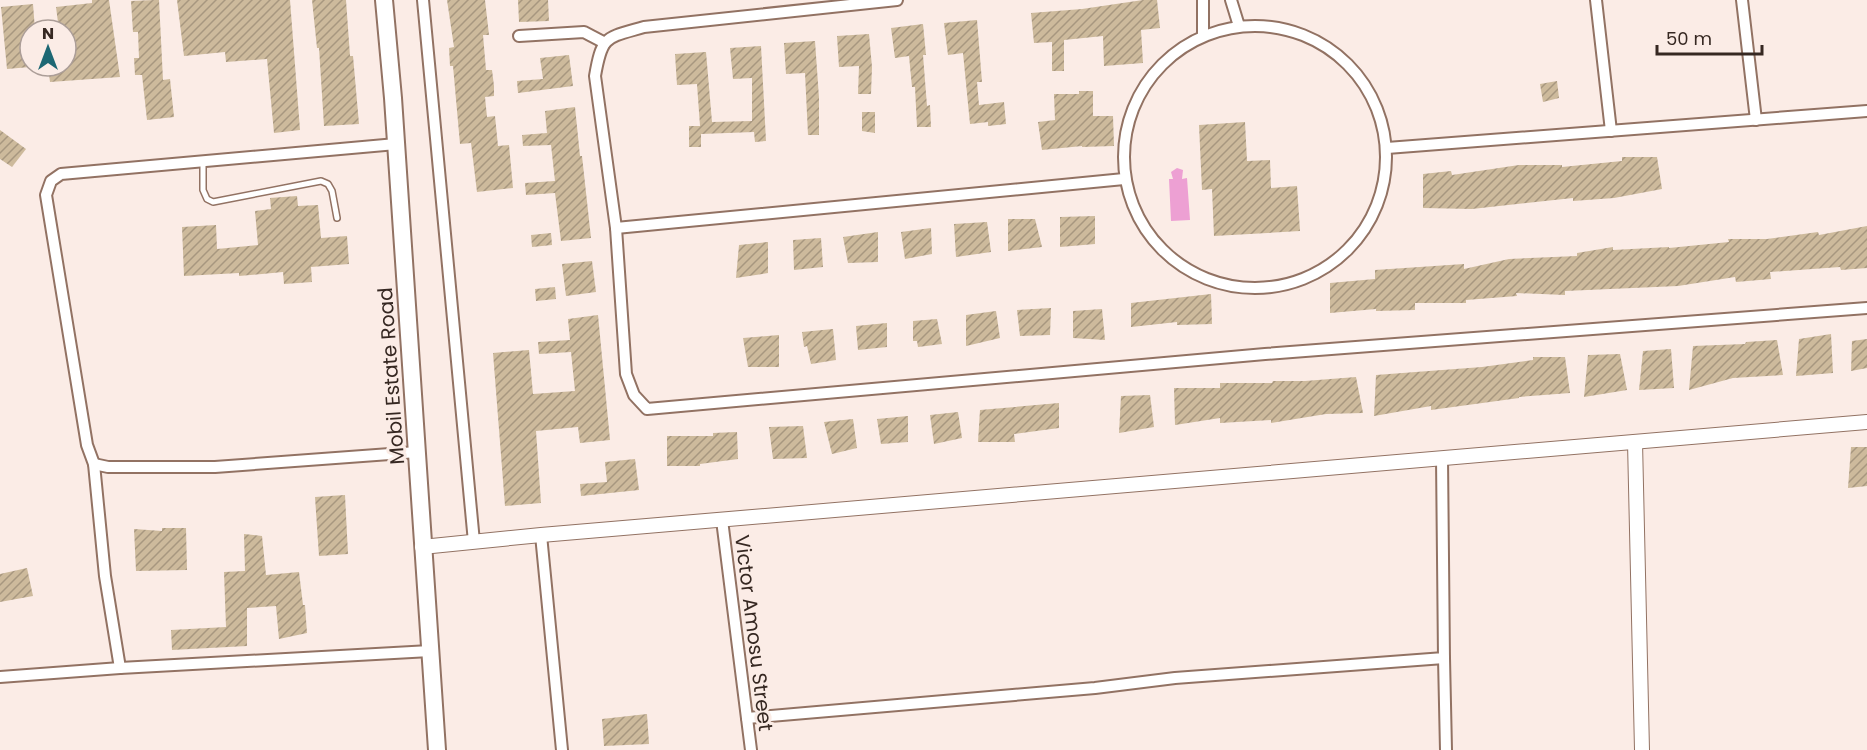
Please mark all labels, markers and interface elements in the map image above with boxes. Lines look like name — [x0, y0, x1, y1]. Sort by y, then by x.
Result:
north arrow — [18, 18, 78, 78]
scale bar — [1657, 18, 1762, 56]
text: N — [42, 22, 54, 45]
text: 50 m — [1666, 26, 1712, 51]
street label: Mobil Estate Road — [371, 287, 411, 465]
street label: Victor Amosu Street — [728, 533, 780, 733]

